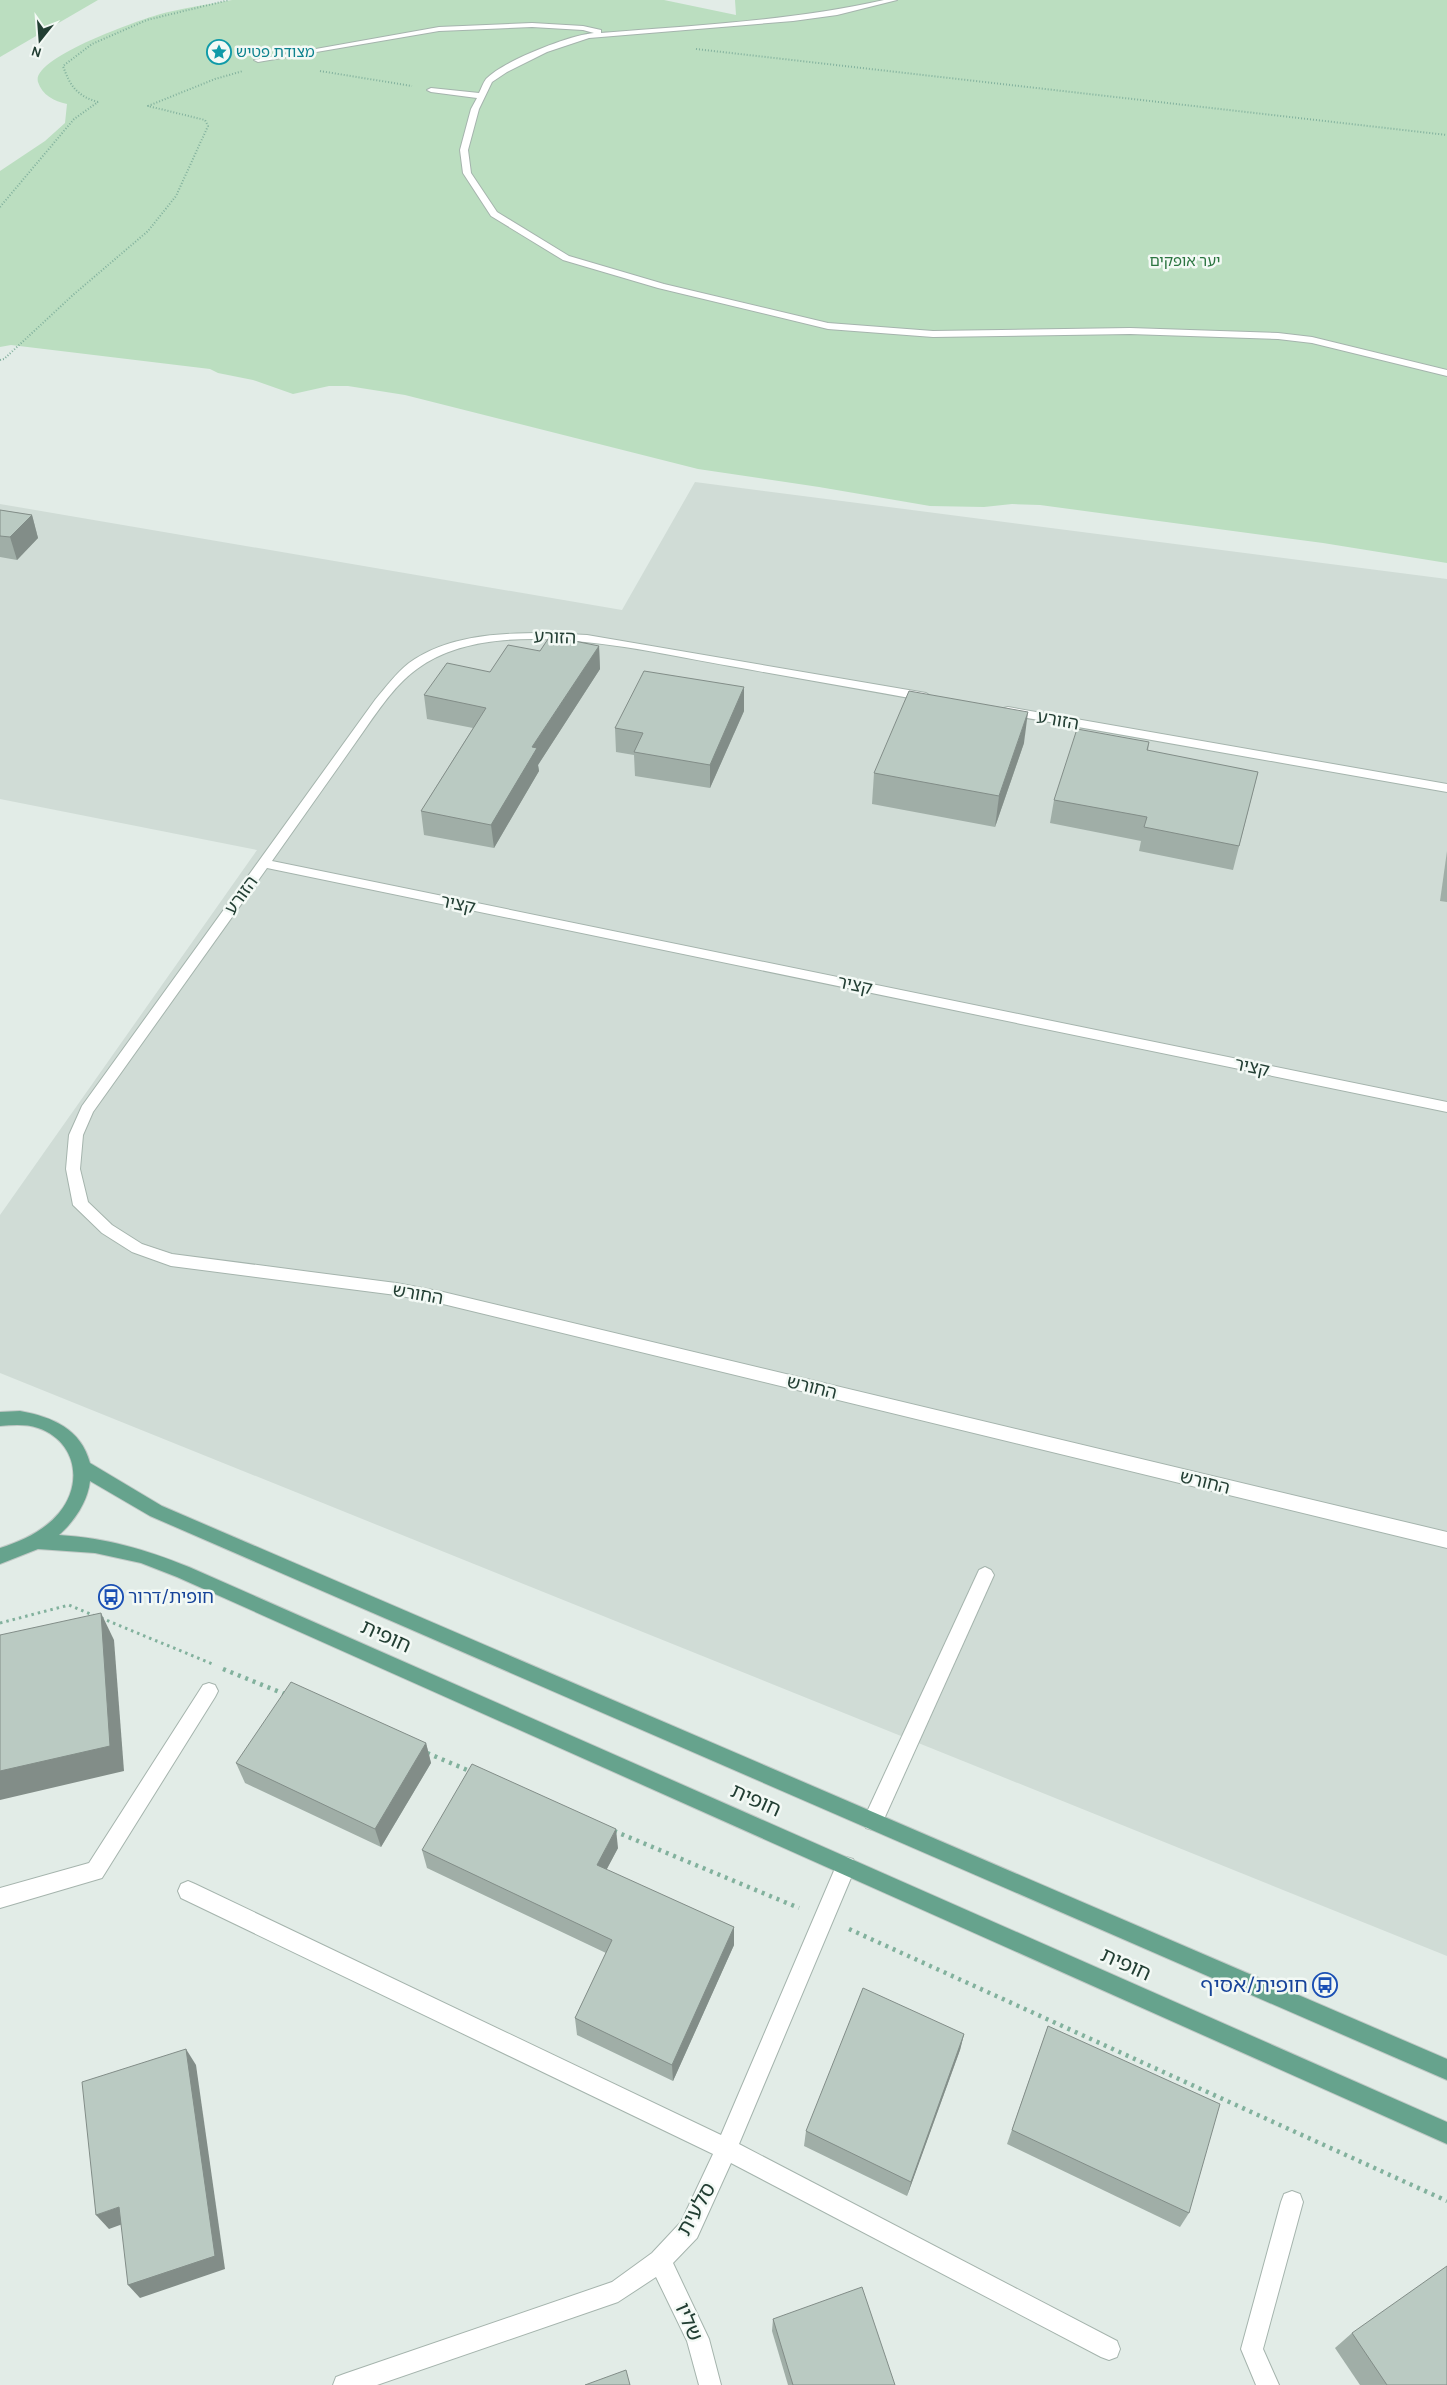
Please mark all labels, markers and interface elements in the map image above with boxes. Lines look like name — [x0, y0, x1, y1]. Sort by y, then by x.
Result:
north arrow — [15, 15, 65, 65]
place icon: מצודת פטיש — [206, 39, 232, 65]
text: N — [29, 42, 44, 62]
place label: מצודת פטיש — [236, 43, 315, 61]
park label: יער אופקים — [1149, 252, 1221, 270]
street label: הזורע — [533, 625, 577, 649]
street label: הזורע — [1035, 705, 1081, 735]
street label: הזורע — [220, 871, 262, 919]
street label: קציר — [438, 890, 478, 918]
street label: קציר — [835, 971, 875, 999]
street label: קציר — [1232, 1053, 1272, 1081]
street label: החורש — [391, 1279, 445, 1309]
street label: החורש — [785, 1370, 839, 1404]
street label: החורש — [1178, 1465, 1232, 1499]
bus stop icon: חופית/דרור — [98, 1584, 124, 1610]
place label: חופית/דרור — [128, 1586, 214, 1608]
street label: חופית — [357, 1614, 415, 1658]
street label: חופית — [727, 1778, 785, 1822]
street label: חופית — [1097, 1942, 1155, 1986]
bus stop icon: חופית/אסיף — [1312, 1972, 1338, 1998]
place label: חופית/אסיף — [1200, 1973, 1308, 1997]
street label: סלעית — [672, 2178, 720, 2240]
street label: שליו — [670, 2299, 708, 2345]

